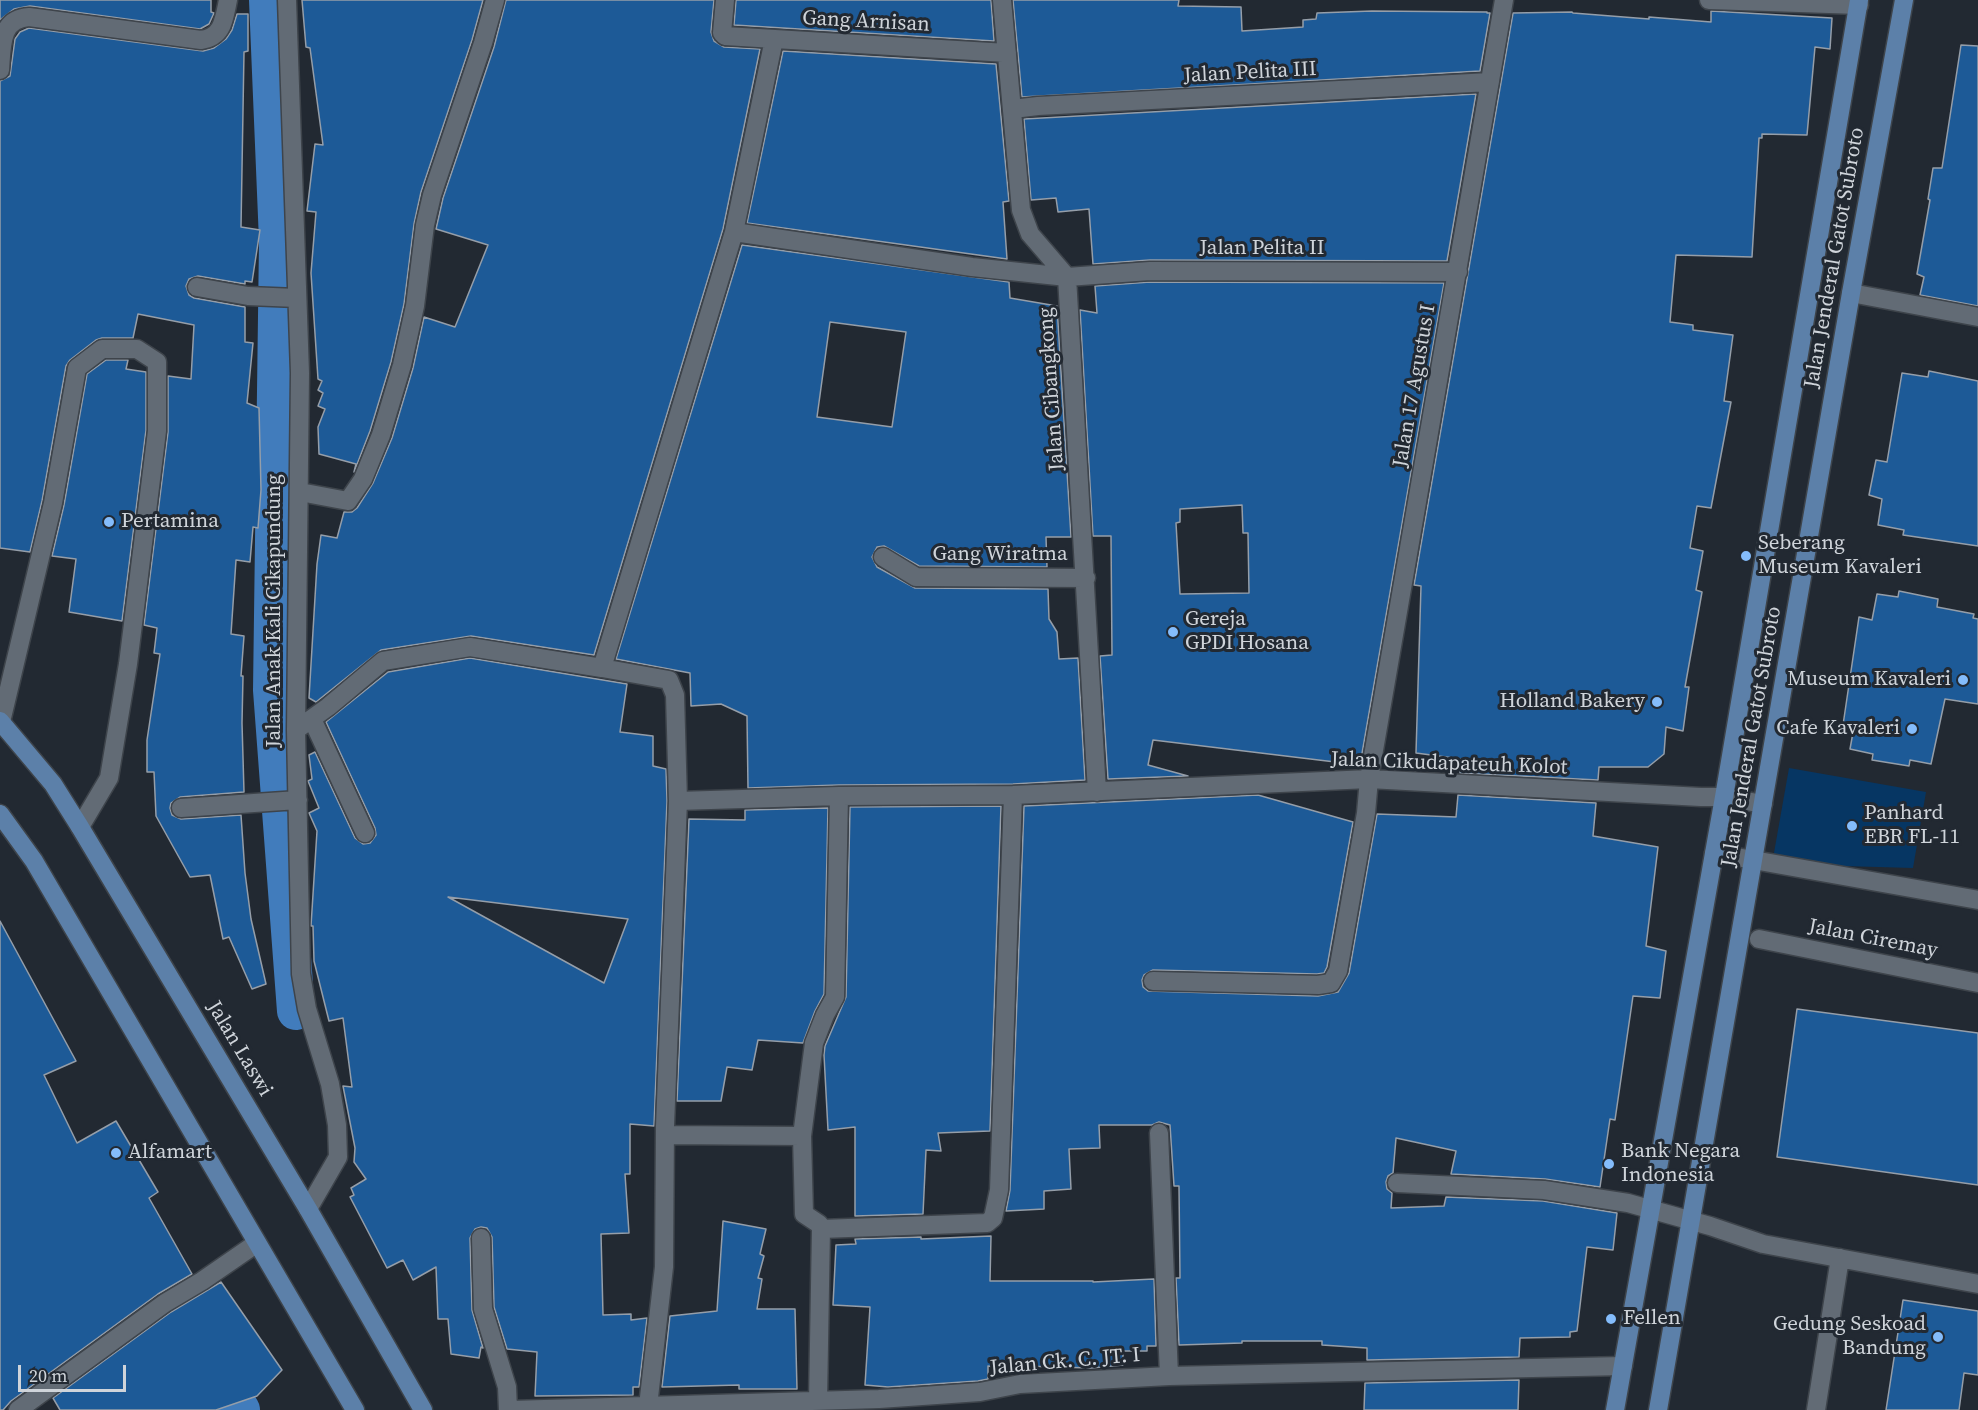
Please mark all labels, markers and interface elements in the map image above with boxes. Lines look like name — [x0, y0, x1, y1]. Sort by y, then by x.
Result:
street label: Gang Arnisan — [802, 6, 930, 38]
street label: Jalan Pelita III — [1183, 57, 1317, 89]
street label: Jalan Jenderal Gatot Subroto — [1800, 126, 1870, 390]
street label: Jalan Pelita II — [1199, 236, 1325, 262]
street label: Jalan 17 Agustus I — [1388, 302, 1442, 470]
street label: Jalan Cibangkong — [1034, 306, 1070, 472]
street label: Jalan Anak Kali Cikapundung — [262, 474, 288, 748]
place label: Pertamina — [121, 509, 219, 535]
marker: Pertamina — [102, 515, 116, 529]
place label: Seberang Museum Kavaleri — [1758, 531, 1922, 581]
street label: Gang Wiratma — [932, 542, 1068, 568]
marker: Seberang Museum Kavaleri — [1739, 549, 1753, 563]
street label: Jalan Jenderal Gatot Subroto — [1717, 605, 1787, 869]
place label: Gereja GPDI Hosana — [1185, 607, 1309, 657]
marker: Gereja GPDI Hosana — [1166, 625, 1180, 639]
place label: Museum Kavaleri — [1787, 667, 1951, 693]
marker: Museum Kavaleri — [1956, 673, 1970, 687]
place label: Holland Bakery — [1500, 689, 1645, 715]
marker: Holland Bakery — [1650, 695, 1664, 709]
place label: Cafe Kavaleri — [1776, 716, 1900, 742]
marker: Cafe Kavaleri — [1905, 722, 1919, 736]
street label: Jalan Cikudapateuh Kolot — [1330, 747, 1568, 781]
place label: Panhard EBR FL-11 — [1864, 801, 1960, 851]
marker: Panhard EBR FL-11 — [1845, 819, 1859, 833]
street label: Jalan Ciremay — [1806, 914, 1940, 964]
street label: Jalan Laswi — [201, 997, 277, 1101]
place label: Bank Negara Indonesia — [1621, 1139, 1740, 1189]
place label: Alfamart — [128, 1140, 212, 1166]
marker: Alfamart — [109, 1146, 123, 1160]
marker: Bank Negara Indonesia — [1602, 1157, 1616, 1171]
place label: Fellen — [1623, 1306, 1681, 1332]
marker: Fellen — [1604, 1312, 1618, 1326]
place label: Gedung Seskoad Bandung — [1773, 1312, 1926, 1362]
marker: Gedung Seskoad Bandung — [1931, 1330, 1945, 1344]
street label: Jalan Ck. C. JT. I — [989, 1343, 1141, 1381]
scale bar — [21, 1353, 129, 1391]
text: 20 m — [29, 1363, 67, 1388]

